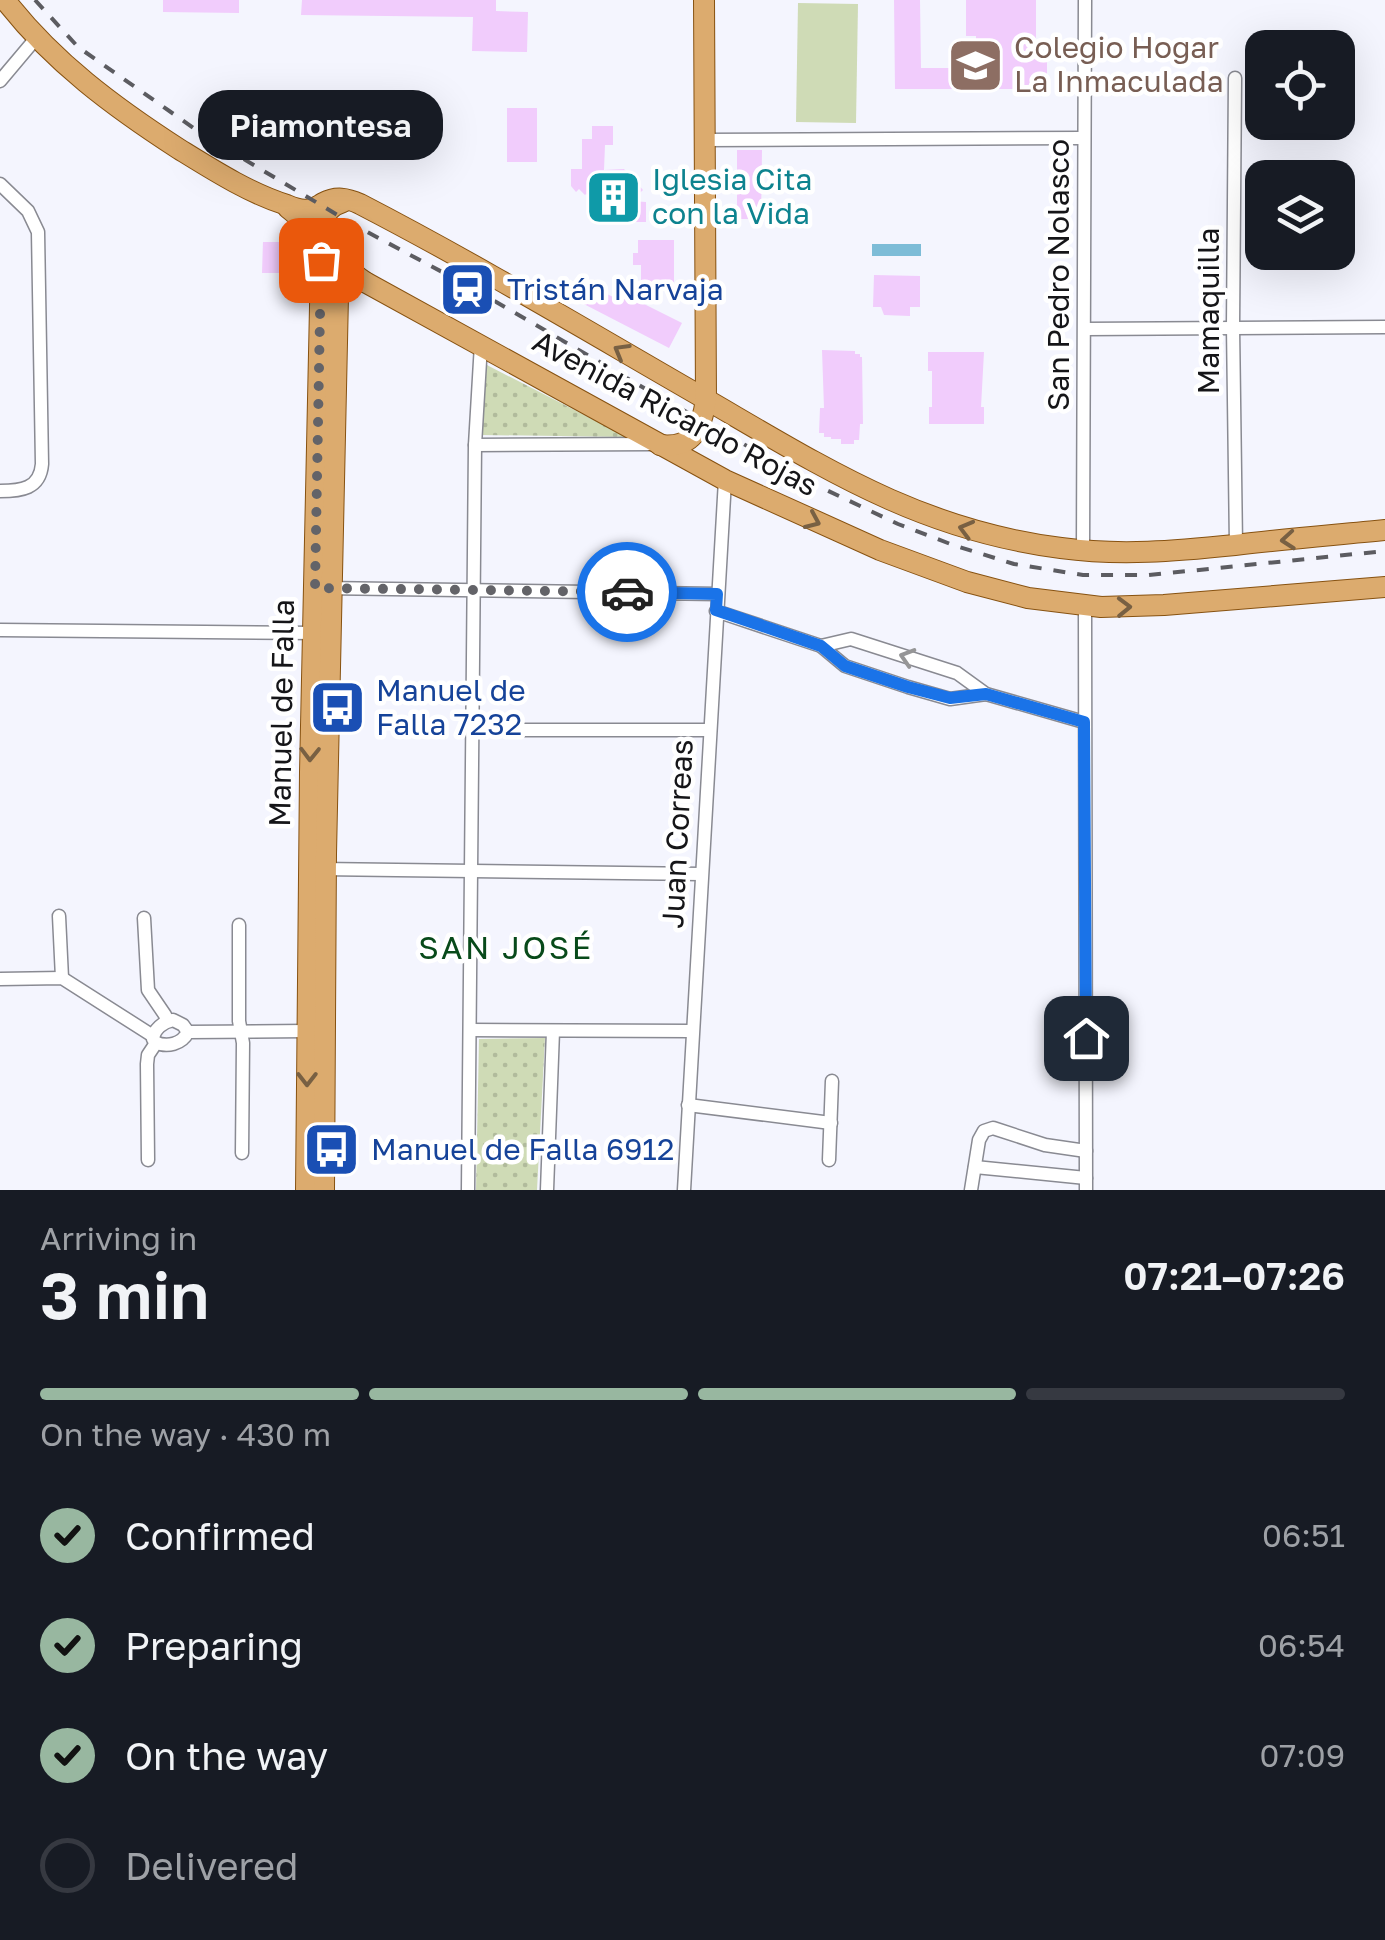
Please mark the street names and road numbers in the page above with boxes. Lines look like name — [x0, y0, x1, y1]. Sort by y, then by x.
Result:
street label: San Pedro Nolasco — [1040, 139, 1076, 411]
street label: Mamaquilla — [1190, 227, 1226, 395]
street label: Avenida Ricardo Rojas — [527, 323, 824, 504]
street label: Manuel de Falla — [261, 599, 301, 827]
street label: Juan Correas — [654, 738, 700, 929]

